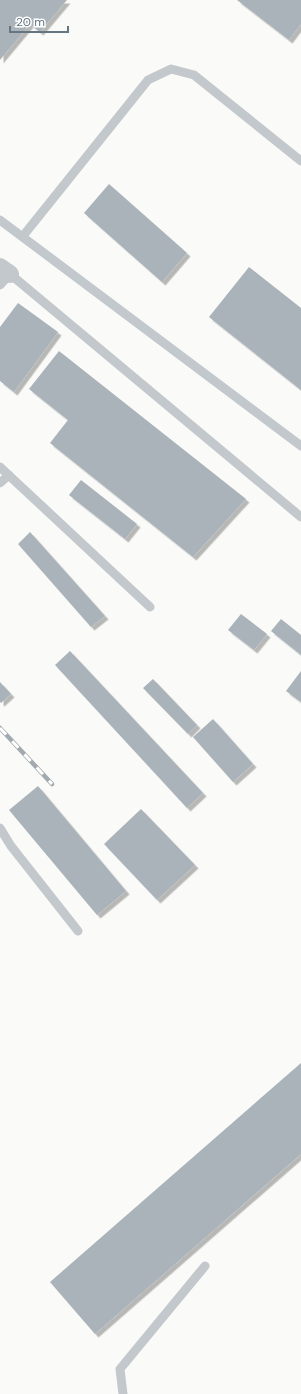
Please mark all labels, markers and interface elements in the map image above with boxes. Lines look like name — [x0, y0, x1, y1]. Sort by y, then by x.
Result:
scale bar — [10, 8, 68, 34]
text: 20 m — [16, 14, 45, 30]

